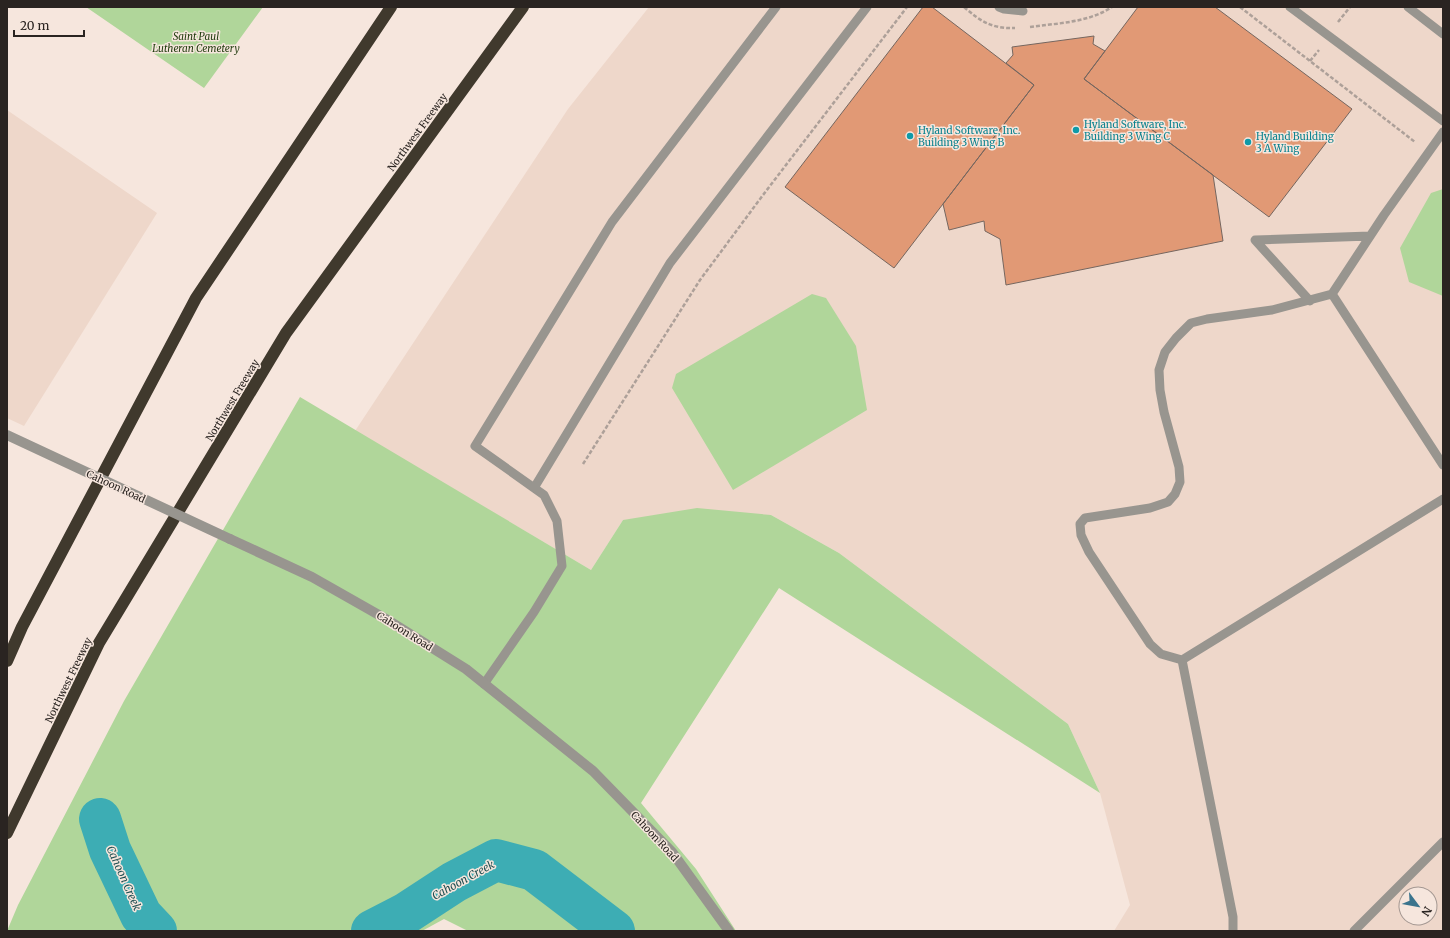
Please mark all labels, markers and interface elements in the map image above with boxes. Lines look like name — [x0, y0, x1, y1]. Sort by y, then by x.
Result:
scale bar — [14, 12, 84, 38]
text: 20 m — [20, 18, 49, 33]
park label: Saint Paul Lutheran Cemetery — [152, 30, 240, 55]
street label: Northwest Freeway — [385, 91, 450, 174]
place label: Hyland Software, Inc. Building 3 Wing C — [1084, 118, 1186, 143]
place label: Hyland Software, Inc. Building 3 Wing B — [918, 124, 1020, 149]
marker: Hyland Software, Inc. Building 3 Wing C — [1071, 125, 1081, 135]
place label: Hyland Building 3 A Wing — [1256, 130, 1334, 155]
marker: Hyland Software, Inc. Building 3 Wing B — [905, 131, 915, 141]
marker: Hyland Building 3 A Wing — [1243, 137, 1253, 147]
street label: Northwest Freeway — [203, 357, 262, 444]
street label: Cahoon Road — [84, 467, 147, 506]
street label: Cahoon Road — [374, 609, 435, 654]
street label: Northwest Freeway — [42, 635, 95, 725]
street label: Cahoon Road — [628, 809, 681, 864]
water label: Cahoon Creek — [104, 844, 144, 912]
water label: Cahoon Creek — [429, 857, 497, 903]
north arrow — [1398, 886, 1438, 926]
text: N — [1418, 904, 1435, 919]

